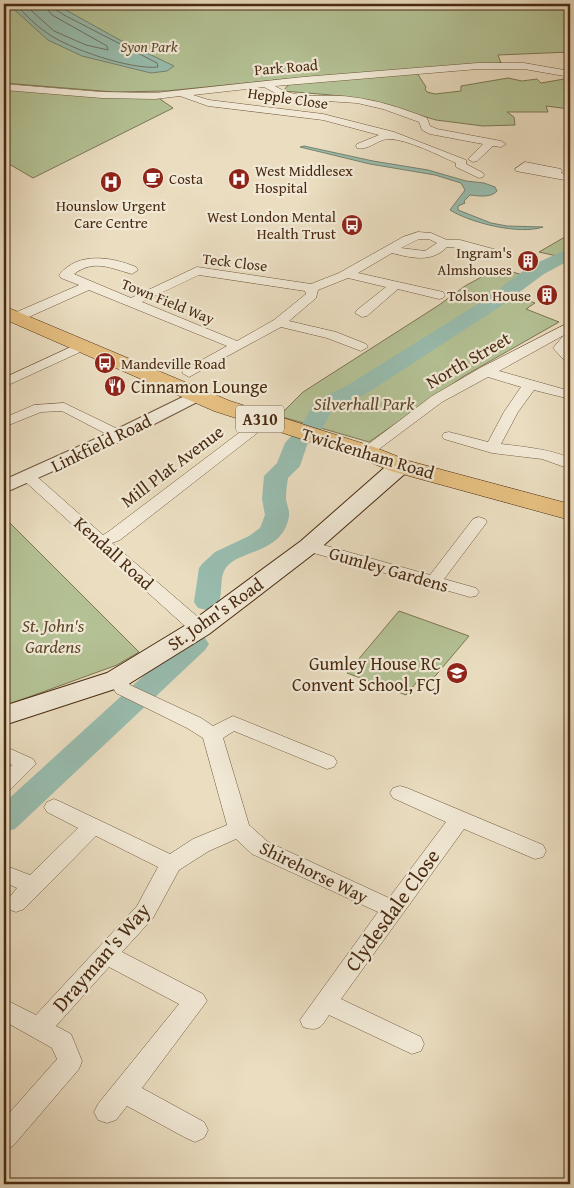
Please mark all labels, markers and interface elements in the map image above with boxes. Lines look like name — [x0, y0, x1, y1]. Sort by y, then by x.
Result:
park label: Syon Park — [120, 36, 178, 57]
street label: Park Road — [253, 54, 319, 80]
street label: Hepple Close — [247, 82, 329, 114]
place label: West Middlesex Hospital — [255, 160, 353, 198]
cafe icon: Costa — [141, 166, 165, 190]
hospital icon: West Middlesex Hospital — [227, 167, 251, 191]
place label: Costa — [169, 168, 203, 189]
hospital icon: Hounslow Urgent Care Centre — [99, 170, 123, 194]
place label: Hounslow Urgent Care Centre — [56, 195, 167, 233]
place label: West London Mental Health Trust — [207, 206, 337, 244]
bus stop icon: West London Mental Health Trust — [340, 213, 364, 237]
place label: Ingram's Almshouses — [437, 242, 512, 280]
street label: Teck Close — [201, 248, 269, 276]
building icon: Ingram's Almshouses — [516, 249, 540, 273]
street label: Town Field Way — [118, 273, 218, 329]
building icon: Tolson House — [535, 283, 559, 307]
place label: Tolson House — [447, 285, 531, 306]
street label: North Street — [420, 324, 516, 395]
bus stop icon: Mandeville Road — [93, 351, 117, 375]
place label: Mandeville Road — [121, 353, 226, 374]
place label: Cinnamon Lounge — [131, 373, 268, 400]
restaurant icon: Cinnamon Lounge — [103, 374, 127, 398]
park label: Silverhall Park — [314, 390, 415, 417]
road number: A310 — [236, 406, 284, 432]
street label: Linkfield Road — [46, 407, 156, 479]
street label: Mill Plat Avenue — [115, 418, 229, 514]
street label: Twickenham Road — [298, 420, 438, 486]
street label: Kendall Road — [68, 510, 160, 596]
street label: Gumley Gardens — [326, 539, 452, 599]
street label: St. John's Road — [161, 571, 269, 657]
park label: St. John's Gardens — [22, 612, 85, 660]
place label: Gumley House RC Convent School, FCJ — [292, 650, 441, 698]
school or university icon: Gumley House RC Convent School, FCJ — [445, 661, 469, 685]
street label: Shirehorse Way — [255, 834, 373, 910]
street label: Clydesdale Close — [337, 842, 447, 978]
street label: Drayman's Way — [45, 895, 158, 1019]

